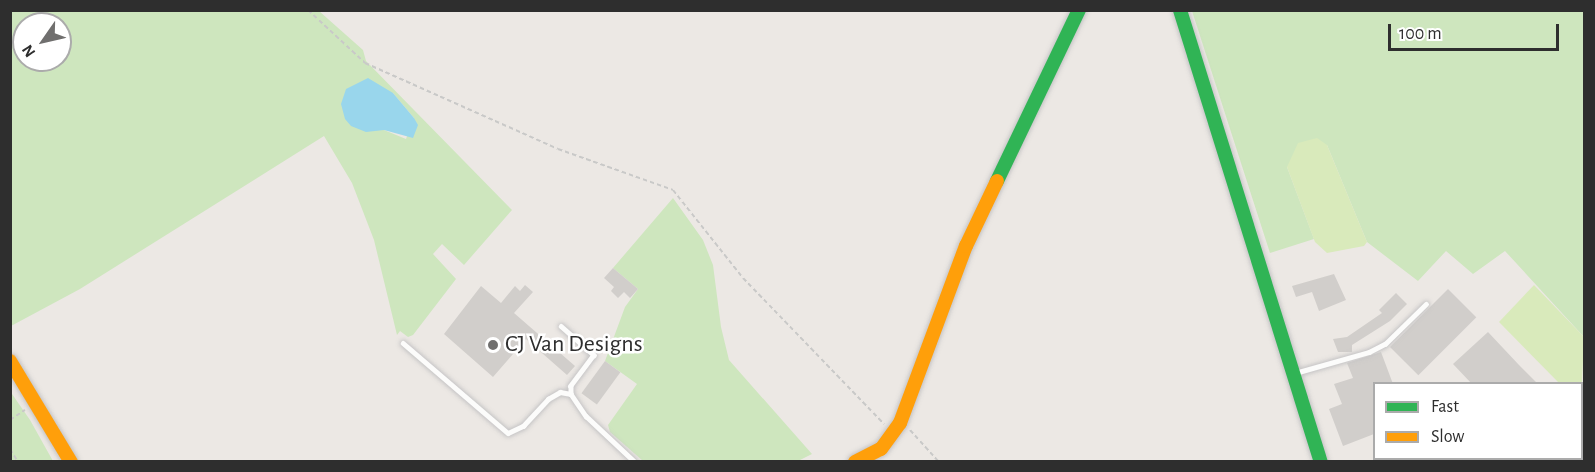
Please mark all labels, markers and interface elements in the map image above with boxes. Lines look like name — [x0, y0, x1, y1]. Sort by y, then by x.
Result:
north arrow — [12, 12, 72, 72]
scale bar — [1391, 12, 1562, 50]
text: 100 m — [1399, 25, 1442, 43]
text: N — [19, 42, 38, 60]
place label: CJ Van Designs — [505, 331, 643, 359]
marker: CJ Van Designs — [486, 338, 500, 352]
legend — [1373, 382, 1583, 460]
text: Fast — [1431, 398, 1459, 416]
text: Slow — [1431, 428, 1464, 446]

